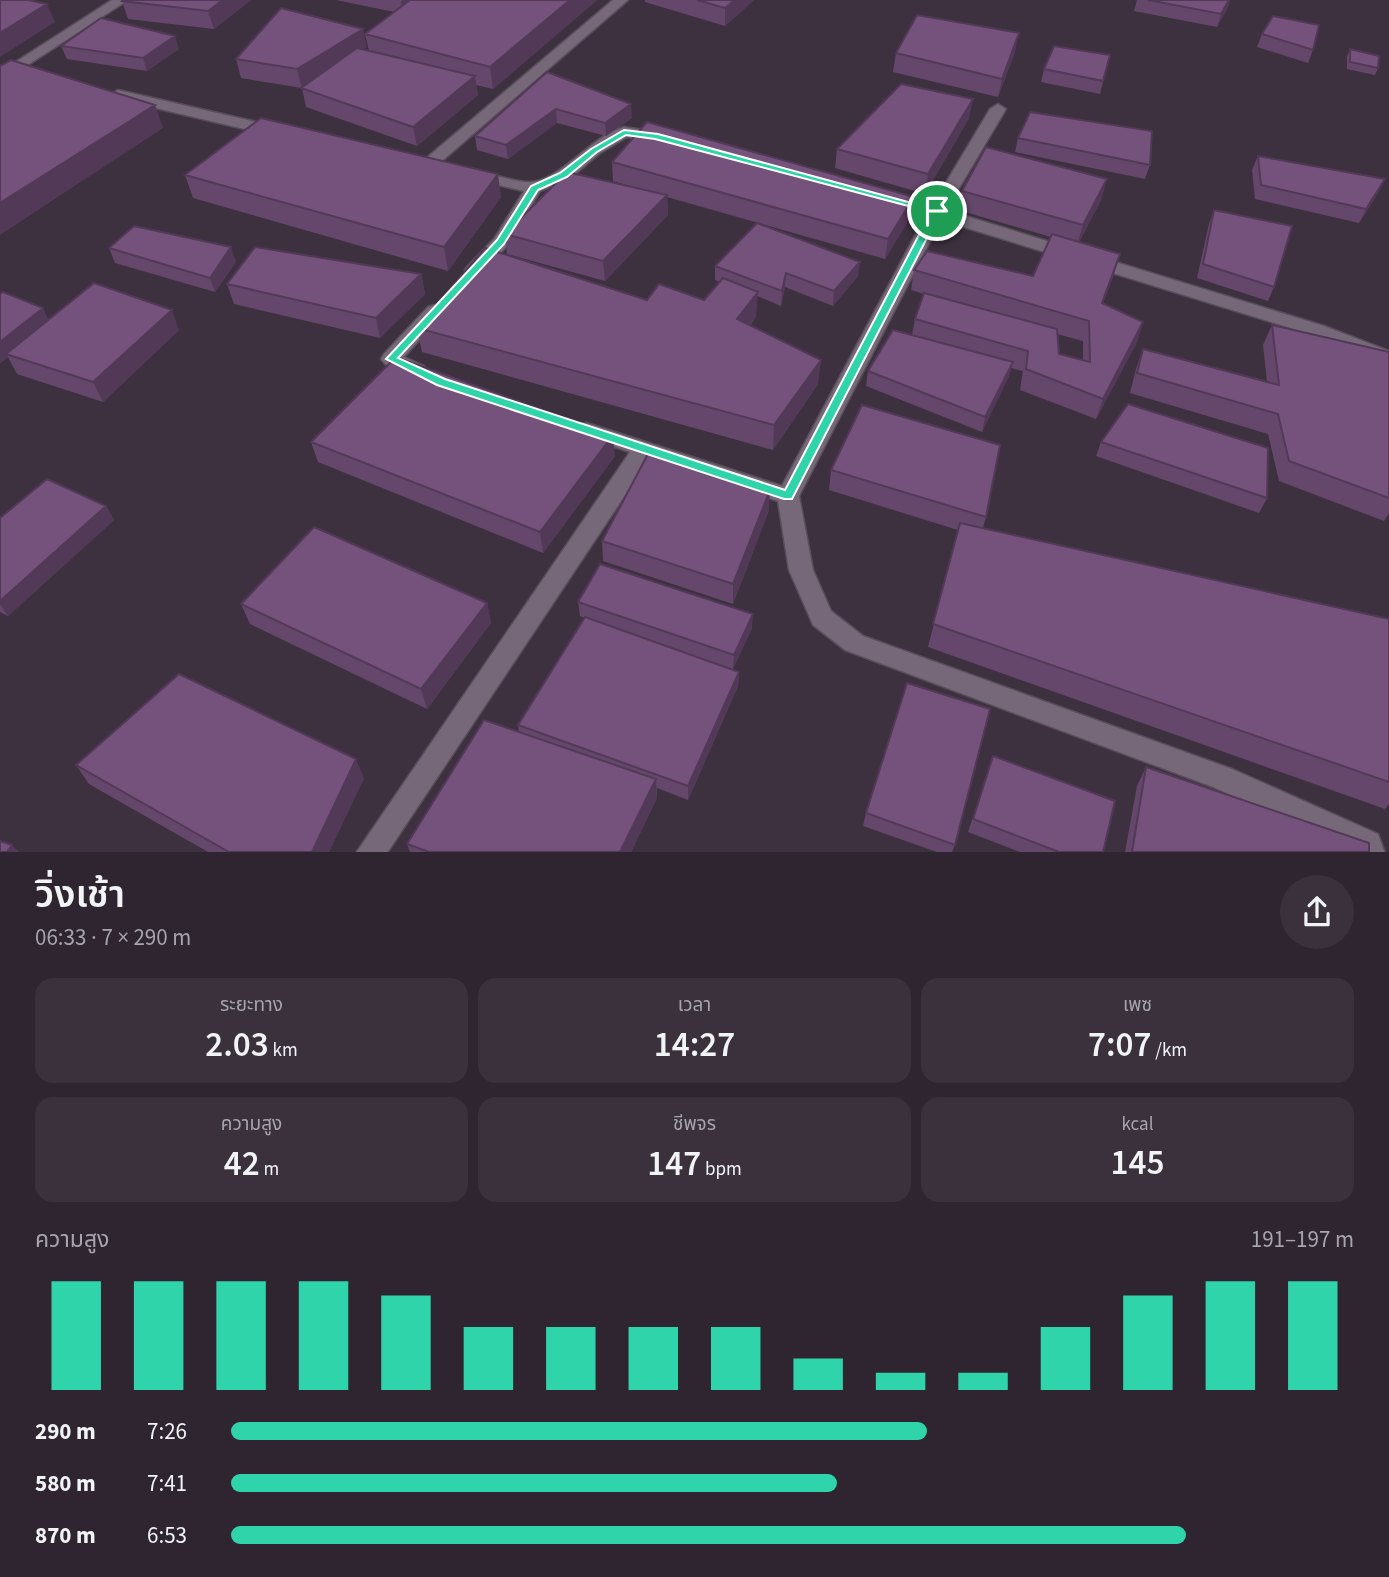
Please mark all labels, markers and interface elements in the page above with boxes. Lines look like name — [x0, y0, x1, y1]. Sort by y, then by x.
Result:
pin — [907, 181, 967, 241]
icon: arrive — [918, 192, 956, 230]
text: วิ่งเช้า — [35, 868, 125, 922]
button: share — [1280, 875, 1354, 949]
text: 06:33 · 7 × 290 m — [35, 921, 191, 954]
text: ระยะทาง — [220, 992, 283, 1019]
text: เวลา — [678, 992, 711, 1019]
text: เพซ — [1123, 992, 1152, 1019]
text: 2.03 — [205, 1020, 269, 1070]
text: 14:27 — [654, 1020, 735, 1070]
text: 7:07 — [1088, 1020, 1151, 1070]
text: km — [269, 1037, 298, 1064]
text: /km — [1151, 1037, 1187, 1064]
text: ความสูง — [221, 1111, 282, 1138]
text: ชีพจร — [673, 1111, 716, 1138]
text: kcal — [1122, 1111, 1153, 1138]
text: 145 — [1111, 1138, 1164, 1188]
text: 42 — [224, 1139, 260, 1189]
text: 147 — [647, 1139, 701, 1189]
text: m — [260, 1156, 279, 1183]
text: bpm — [701, 1156, 742, 1183]
text: ความสูง — [35, 1223, 109, 1256]
text: 191–197 m — [1251, 1223, 1354, 1256]
text: 290 m — [35, 1415, 96, 1448]
text: 7:26 — [147, 1415, 187, 1448]
text: 580 m — [35, 1467, 96, 1500]
text: 7:41 — [147, 1467, 187, 1500]
text: 870 m — [35, 1519, 96, 1552]
text: 6:53 — [147, 1519, 187, 1552]

